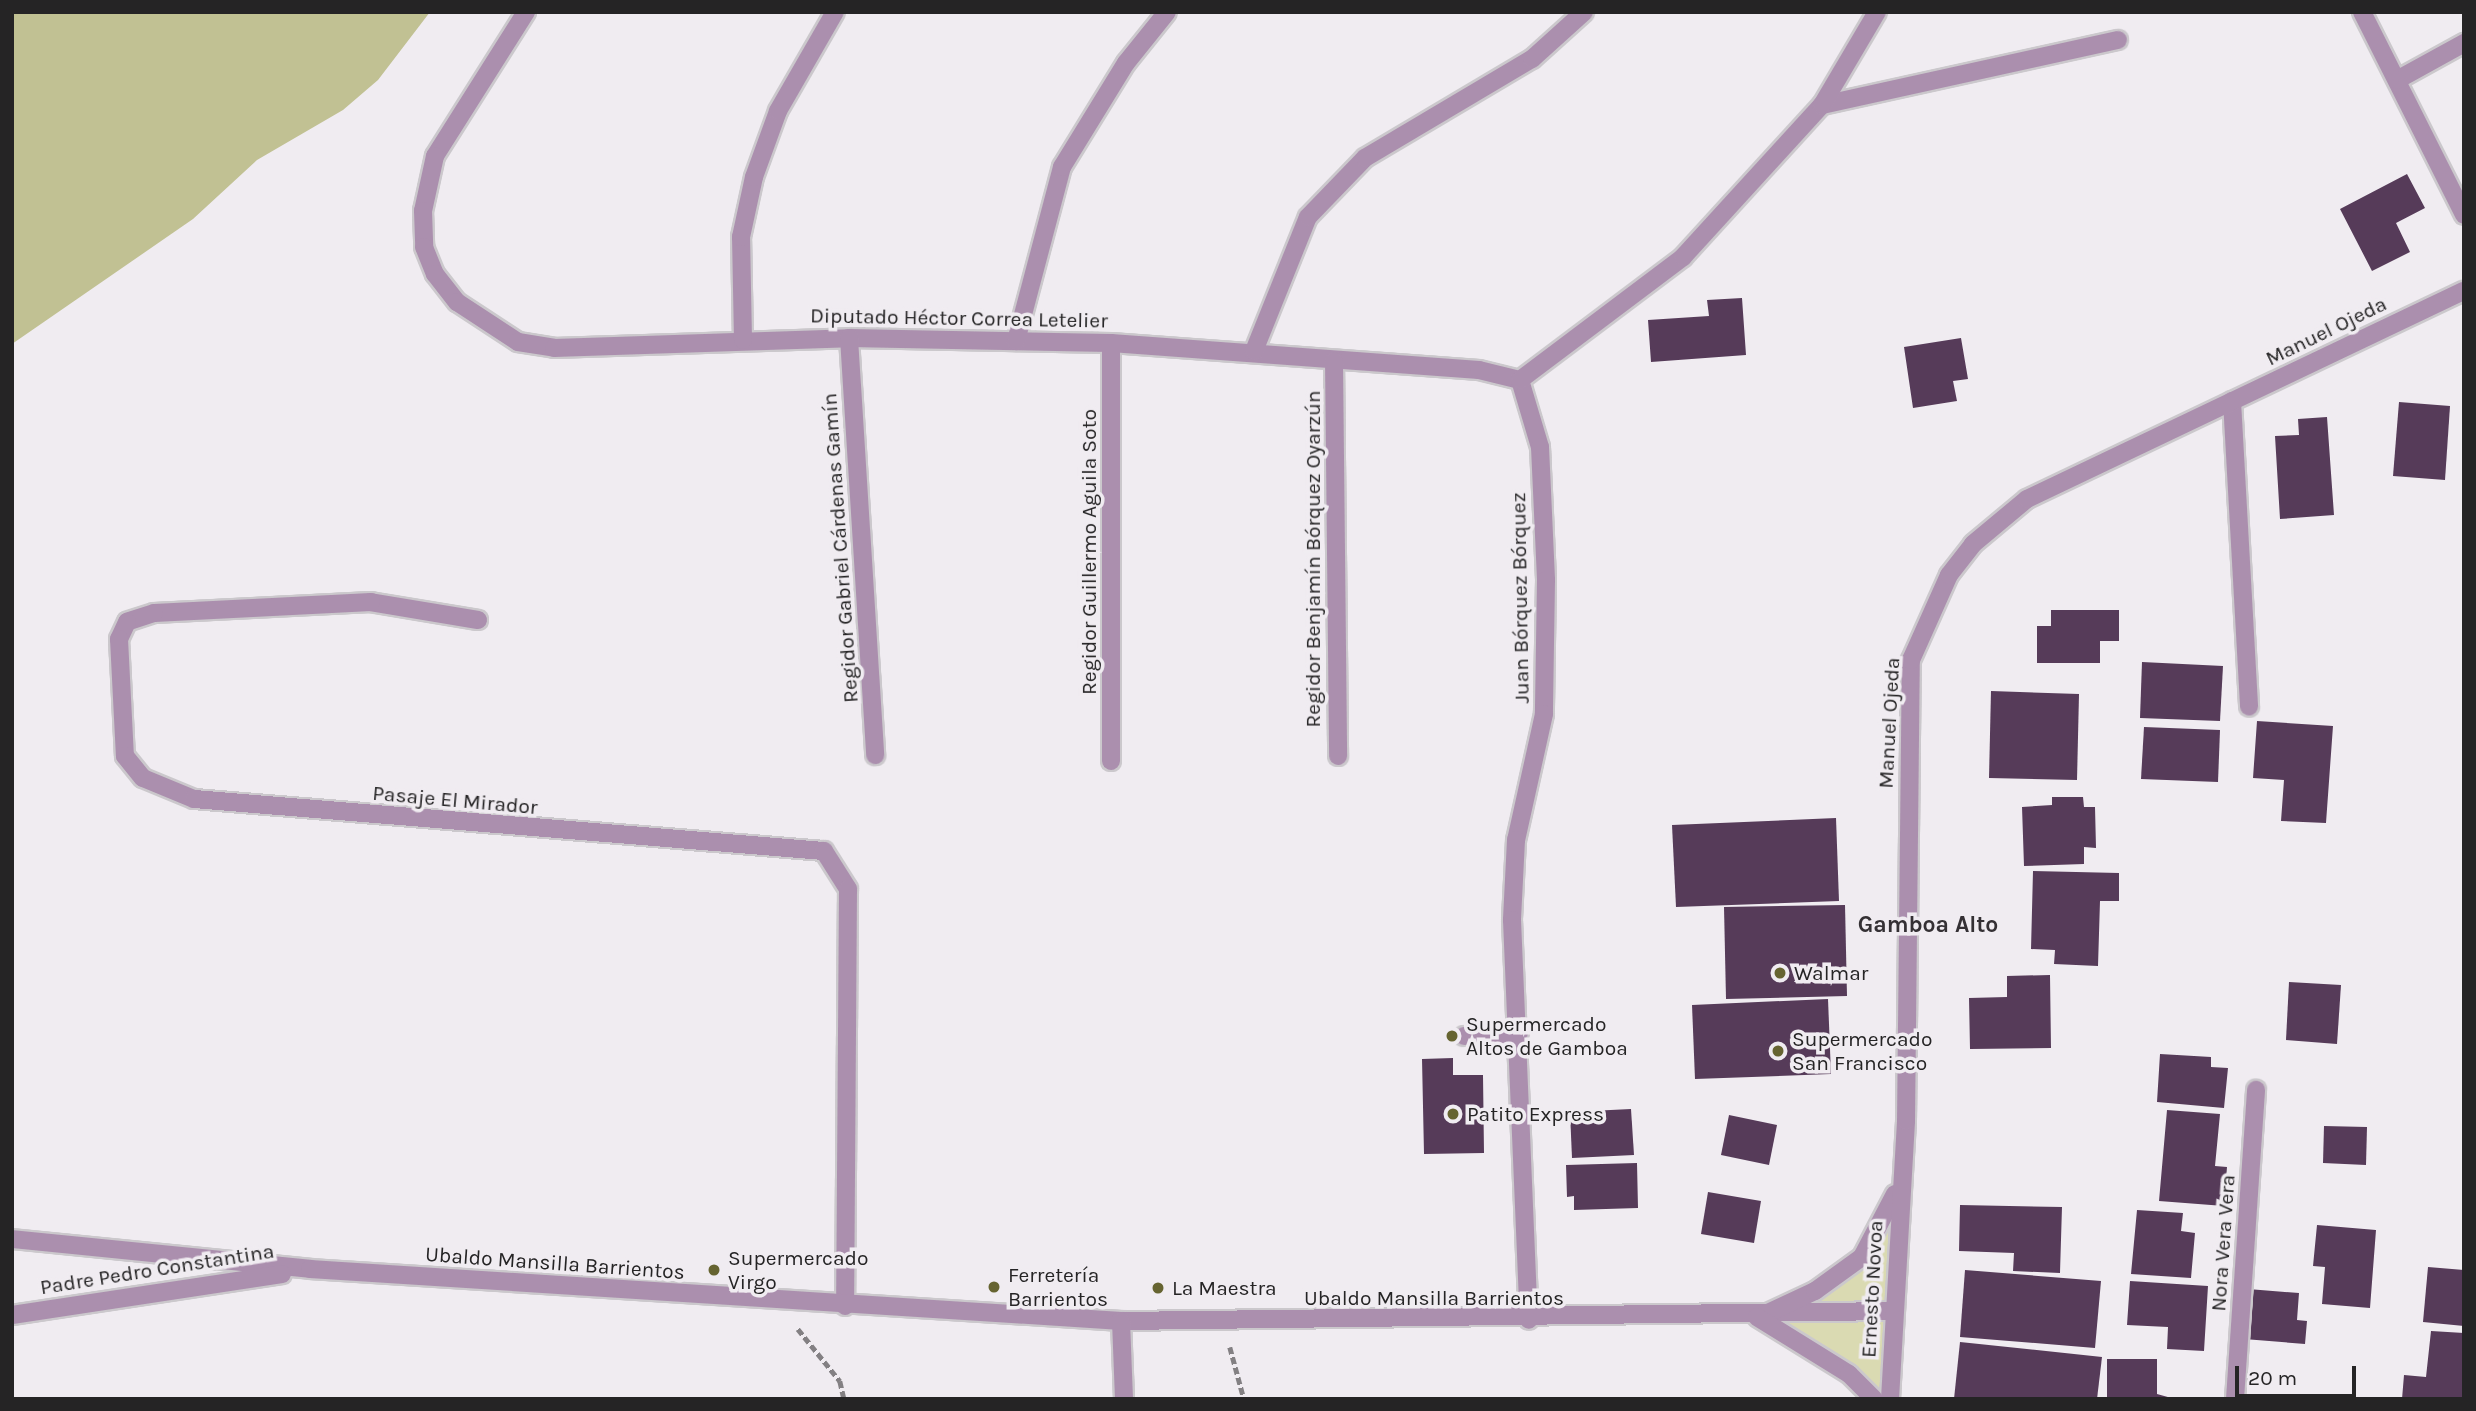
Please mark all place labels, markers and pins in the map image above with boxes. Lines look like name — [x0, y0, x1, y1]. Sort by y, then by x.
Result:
place label: Walmar — [1794, 960, 1868, 986]
marker: Walmar — [1772, 965, 1788, 981]
place label: Supermercado Altos de Gamboa — [1466, 1011, 1628, 1061]
place label: Supermercado San Francisco — [1792, 1026, 1932, 1076]
marker: Supermercado Altos de Gamboa — [1444, 1028, 1460, 1044]
marker: Supermercado San Francisco — [1770, 1043, 1786, 1059]
place label: Patito Express — [1467, 1101, 1604, 1127]
marker: Patito Express — [1445, 1106, 1461, 1122]
place label: Supermercado Virgo — [728, 1245, 868, 1295]
marker: Supermercado Virgo — [706, 1262, 722, 1278]
place label: Ferretería Barrientos — [1008, 1262, 1108, 1312]
place label: La Maestra — [1172, 1275, 1277, 1301]
marker: Ferretería Barrientos — [986, 1279, 1002, 1295]
marker: La Maestra — [1150, 1280, 1166, 1296]

